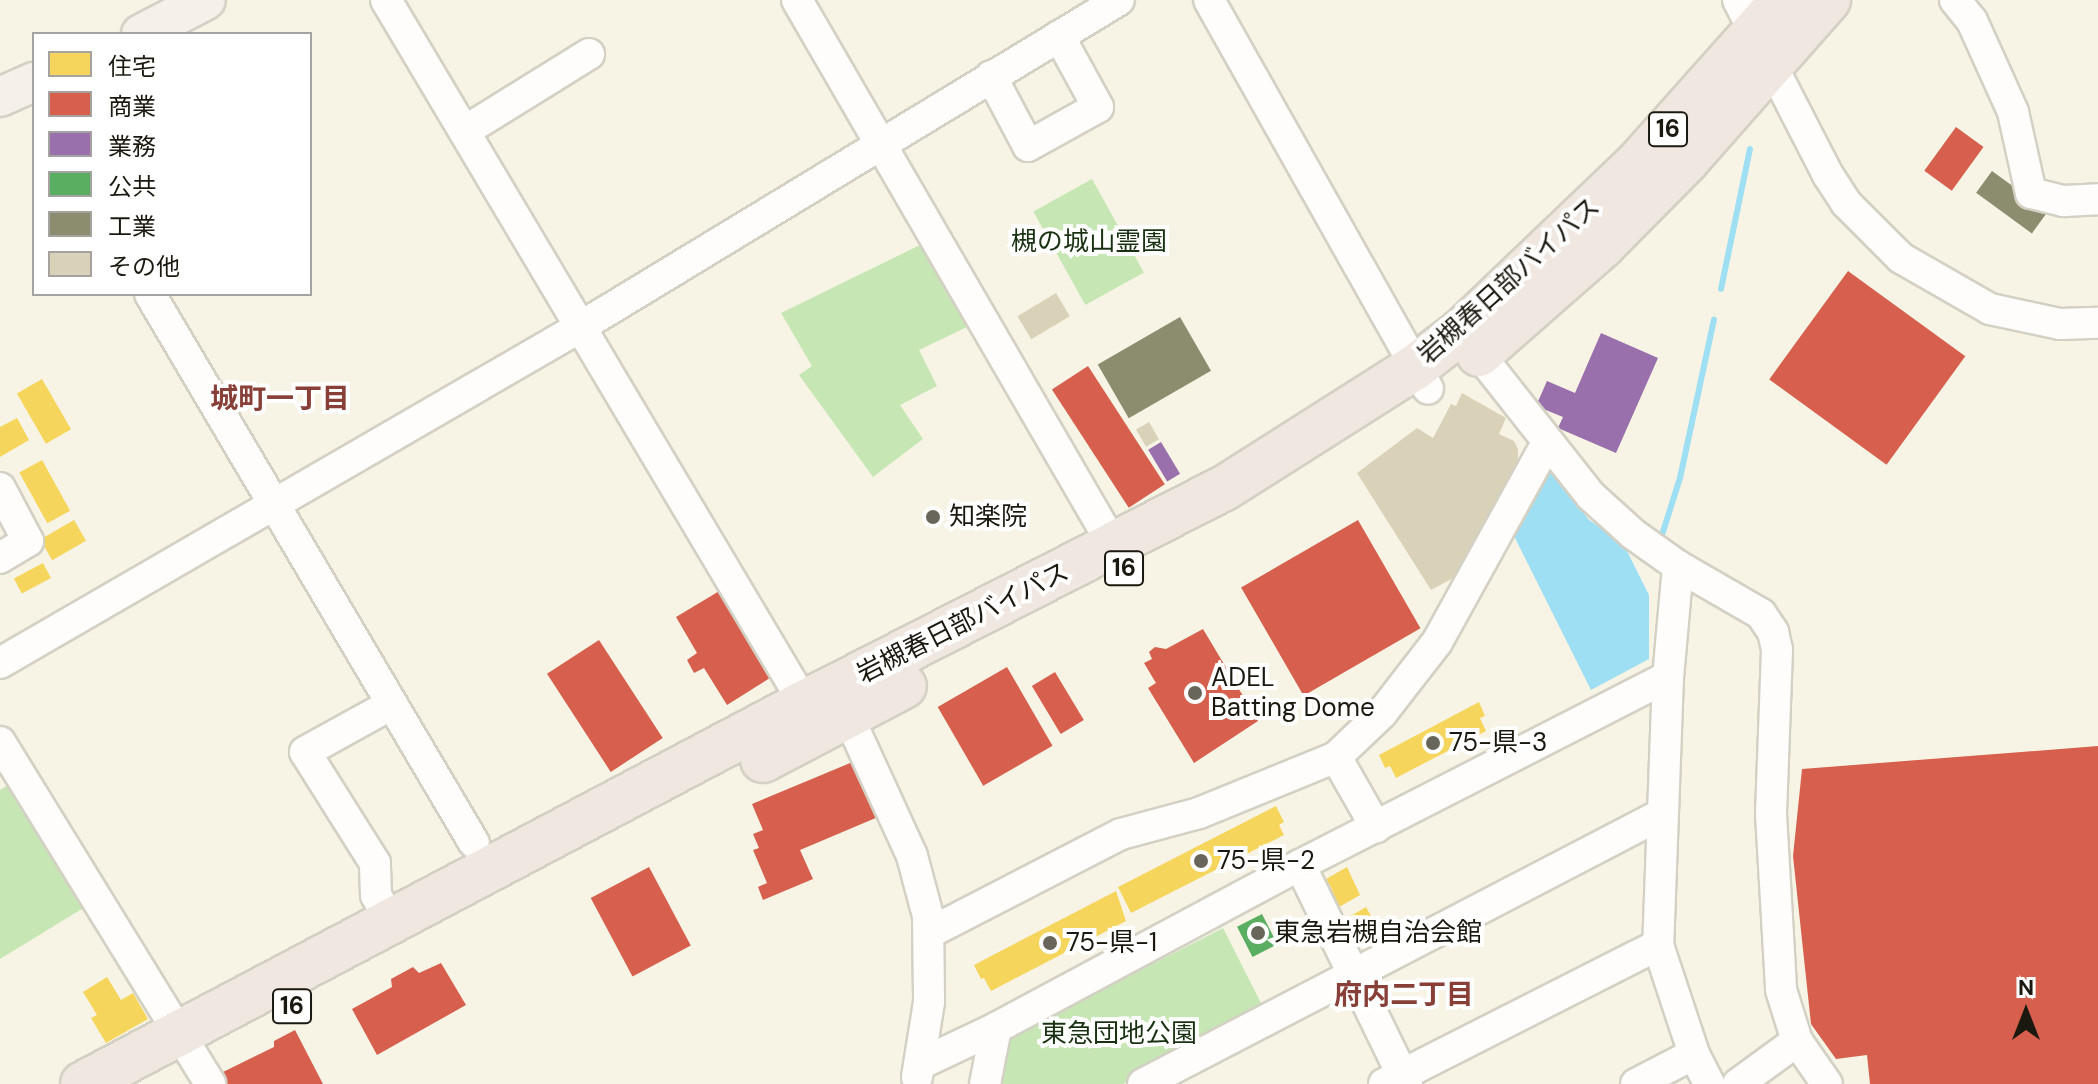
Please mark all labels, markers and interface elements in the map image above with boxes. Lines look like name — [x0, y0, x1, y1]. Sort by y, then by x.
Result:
legend — [32, 32, 312, 296]
text: 住宅 — [108, 51, 156, 82]
text: 商業 — [108, 91, 156, 122]
road number: 16 — [1648, 109, 1688, 149]
text: 業務 — [108, 131, 156, 162]
text: 公共 — [108, 171, 156, 202]
street label: 岩槻春日部バイパス — [1412, 191, 1606, 371]
text: 工業 — [108, 211, 156, 242]
park label: 槻の城山霊園 — [1011, 226, 1167, 258]
text: その他 — [108, 251, 180, 282]
district label: 城町一丁目 — [210, 382, 350, 416]
place label: 知楽院 — [949, 501, 1027, 533]
marker: 知楽院 — [924, 508, 942, 526]
road number: 16 — [1104, 548, 1144, 588]
street label: 岩槻春日部バイパス — [852, 556, 1074, 690]
place label: ADEL Batting Dome — [1211, 662, 1375, 724]
marker: ADEL Batting Dome — [1186, 684, 1204, 702]
place label: 75-県-3 — [1449, 727, 1547, 759]
marker: 75-県-3 — [1424, 734, 1442, 752]
place label: 75-県-2 — [1217, 845, 1315, 877]
marker: 75-県-2 — [1192, 852, 1210, 870]
place label: 東急岩槻自治会館 — [1274, 917, 1482, 949]
marker: 東急岩槻自治会館 — [1249, 924, 1267, 942]
place label: 75-県-1 — [1066, 927, 1157, 959]
marker: 75-県-1 — [1041, 934, 1059, 952]
north arrow — [1986, 972, 2066, 1052]
text: N — [2018, 973, 2034, 1002]
district label: 府内二丁目 — [1334, 978, 1474, 1012]
road number: 16 — [272, 986, 312, 1026]
park label: 東急団地公園 — [1041, 1018, 1197, 1050]

